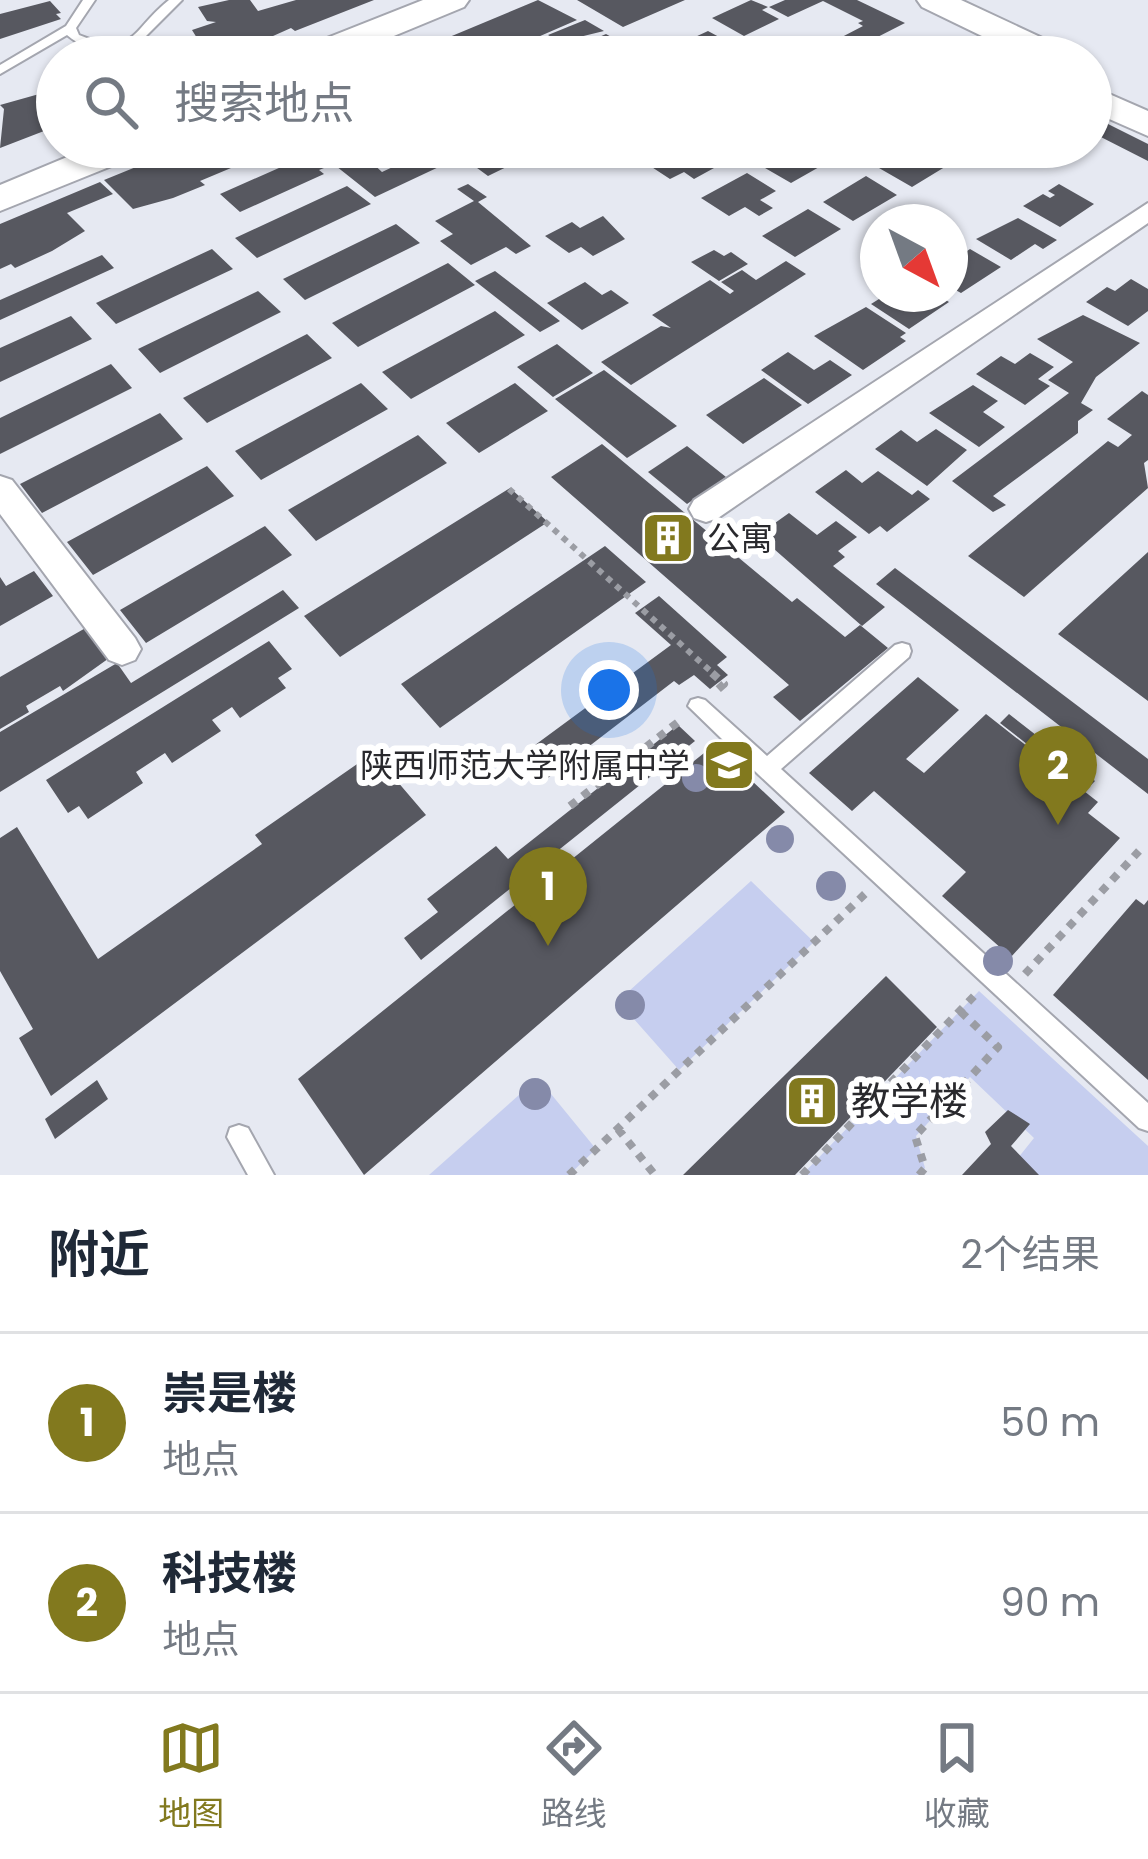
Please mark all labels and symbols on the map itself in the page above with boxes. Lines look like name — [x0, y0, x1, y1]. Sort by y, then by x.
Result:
north arrow — [860, 204, 968, 312]
building icon: 公寓 — [640, 510, 696, 566]
place label: 公寓 — [707, 515, 773, 562]
your location — [579, 660, 639, 720]
pin: 2 — [1019, 726, 1097, 825]
school or university icon: 陕西师范大学附属中学 — [701, 737, 757, 793]
place label: 陕西师范大学附属中学 — [360, 742, 690, 789]
pin: 1 — [509, 847, 587, 946]
building icon: 教学楼 — [784, 1073, 840, 1129]
place label: 教学楼 — [851, 1074, 968, 1129]

